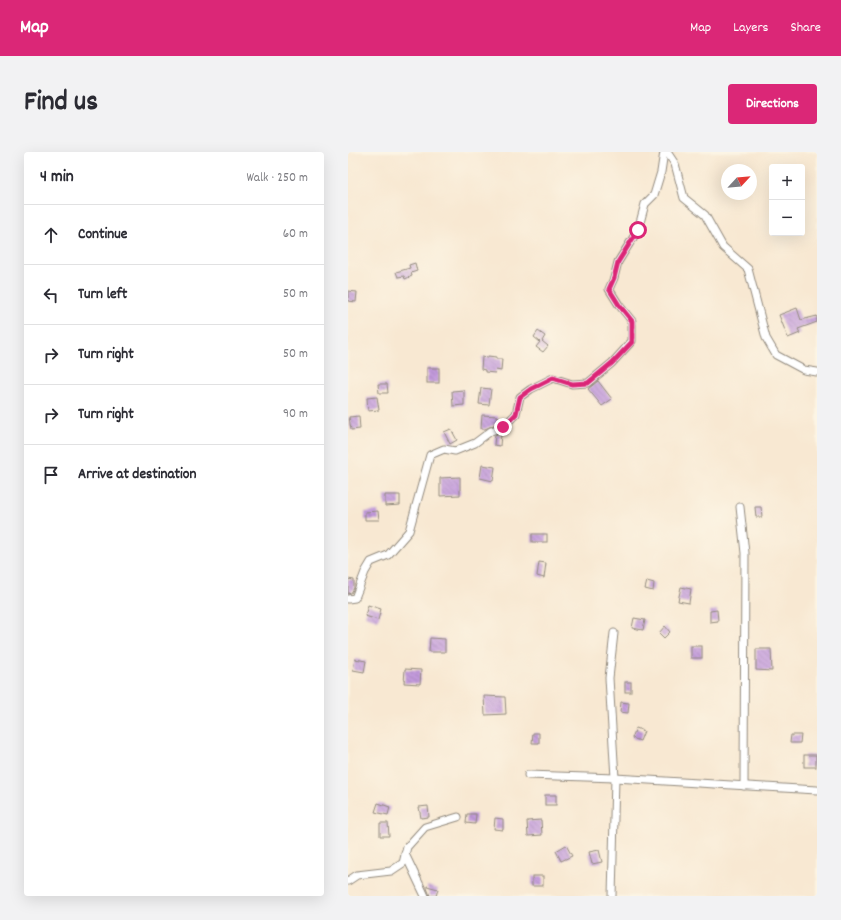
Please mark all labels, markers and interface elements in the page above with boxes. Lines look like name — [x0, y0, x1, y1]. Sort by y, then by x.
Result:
text: Map — [20, 15, 49, 42]
text: Map — [690, 18, 711, 38]
text: Layers — [733, 18, 768, 38]
text: Share — [790, 18, 821, 38]
text: Find us — [24, 84, 98, 124]
button: Directions — [728, 84, 817, 124]
north arrow — [721, 164, 757, 200]
map controls — [769, 164, 805, 236]
button: + — [769, 164, 805, 200]
text: 4 min — [40, 166, 74, 190]
text: Walk · 250 m — [246, 169, 308, 188]
button: − — [769, 200, 805, 236]
route start — [629, 221, 647, 239]
icon: ahead — [40, 224, 62, 246]
text: Continue — [78, 224, 127, 246]
text: 60 m — [283, 225, 308, 244]
icon: left — [40, 284, 62, 306]
text: Turn left — [78, 284, 127, 306]
text: 50 m — [283, 285, 308, 304]
icon: right — [40, 344, 62, 366]
text: Turn right — [78, 344, 134, 366]
text: 50 m — [283, 345, 308, 364]
icon: right — [40, 404, 62, 426]
text: Turn right — [78, 404, 134, 426]
text: 90 m — [283, 405, 308, 424]
route end — [494, 418, 512, 436]
icon: arrive — [40, 464, 62, 486]
text: Arrive at destination — [78, 464, 196, 486]

